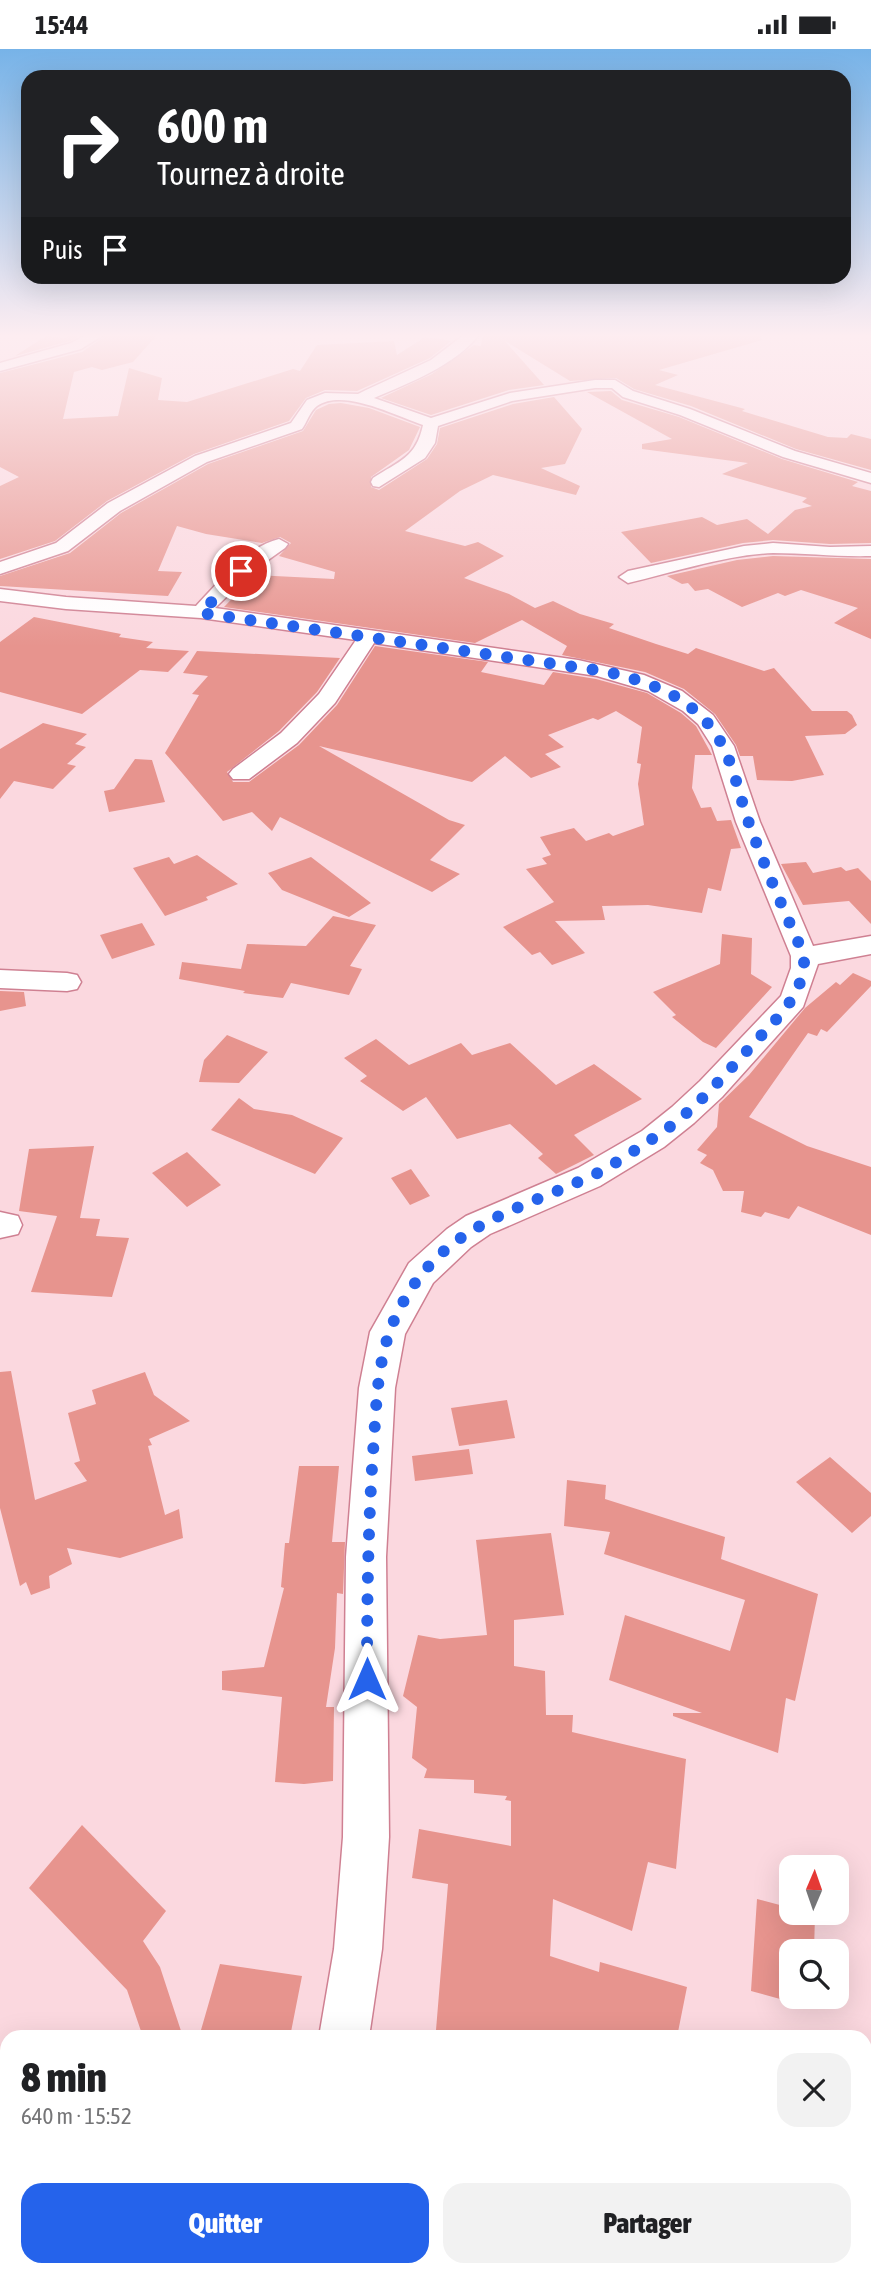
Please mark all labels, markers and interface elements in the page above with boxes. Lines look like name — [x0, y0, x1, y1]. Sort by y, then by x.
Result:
text: 15:44 — [35, 10, 89, 40]
text: 600 m — [157, 97, 268, 153]
icon: right — [42, 98, 133, 189]
text: Tournez à droite — [157, 155, 345, 192]
icon: arrive — [96, 231, 134, 269]
text: Puis — [42, 235, 82, 265]
pin — [211, 541, 271, 601]
icon: arrive — [222, 552, 260, 590]
position arrow — [330, 1642, 404, 1716]
north arrow — [779, 1855, 849, 1925]
map controls — [779, 1855, 849, 2009]
button: search — [779, 1939, 849, 2009]
text: 8 min — [21, 2053, 107, 2101]
button: close — [777, 2053, 851, 2127]
text: 640 m · 15:52 — [21, 2103, 132, 2129]
button: Quitter — [21, 2183, 429, 2263]
button: Partager — [443, 2183, 851, 2263]

